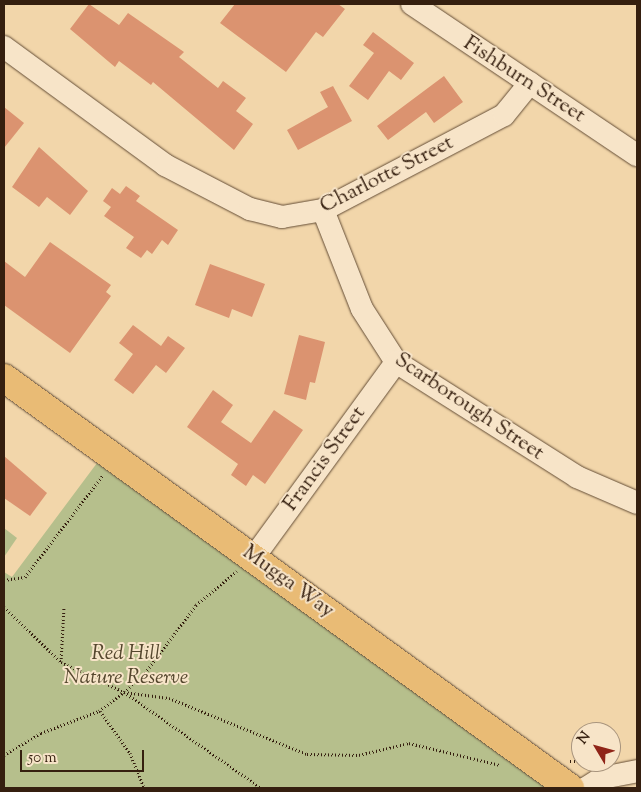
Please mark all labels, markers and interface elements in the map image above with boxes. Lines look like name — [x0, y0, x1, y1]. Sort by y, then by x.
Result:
street label: Fishburn Street — [458, 31, 590, 129]
street label: Charlotte Street — [316, 131, 458, 219]
street label: Scarborough Street — [390, 348, 548, 466]
street label: Francis Street — [279, 402, 371, 516]
street label: Mugga Way — [237, 540, 339, 624]
park label: Red Hill Nature Reserve — [64, 641, 188, 691]
north arrow — [571, 722, 621, 772]
text: N — [573, 728, 596, 749]
scale bar — [22, 740, 146, 772]
text: 50 m — [28, 748, 57, 769]

